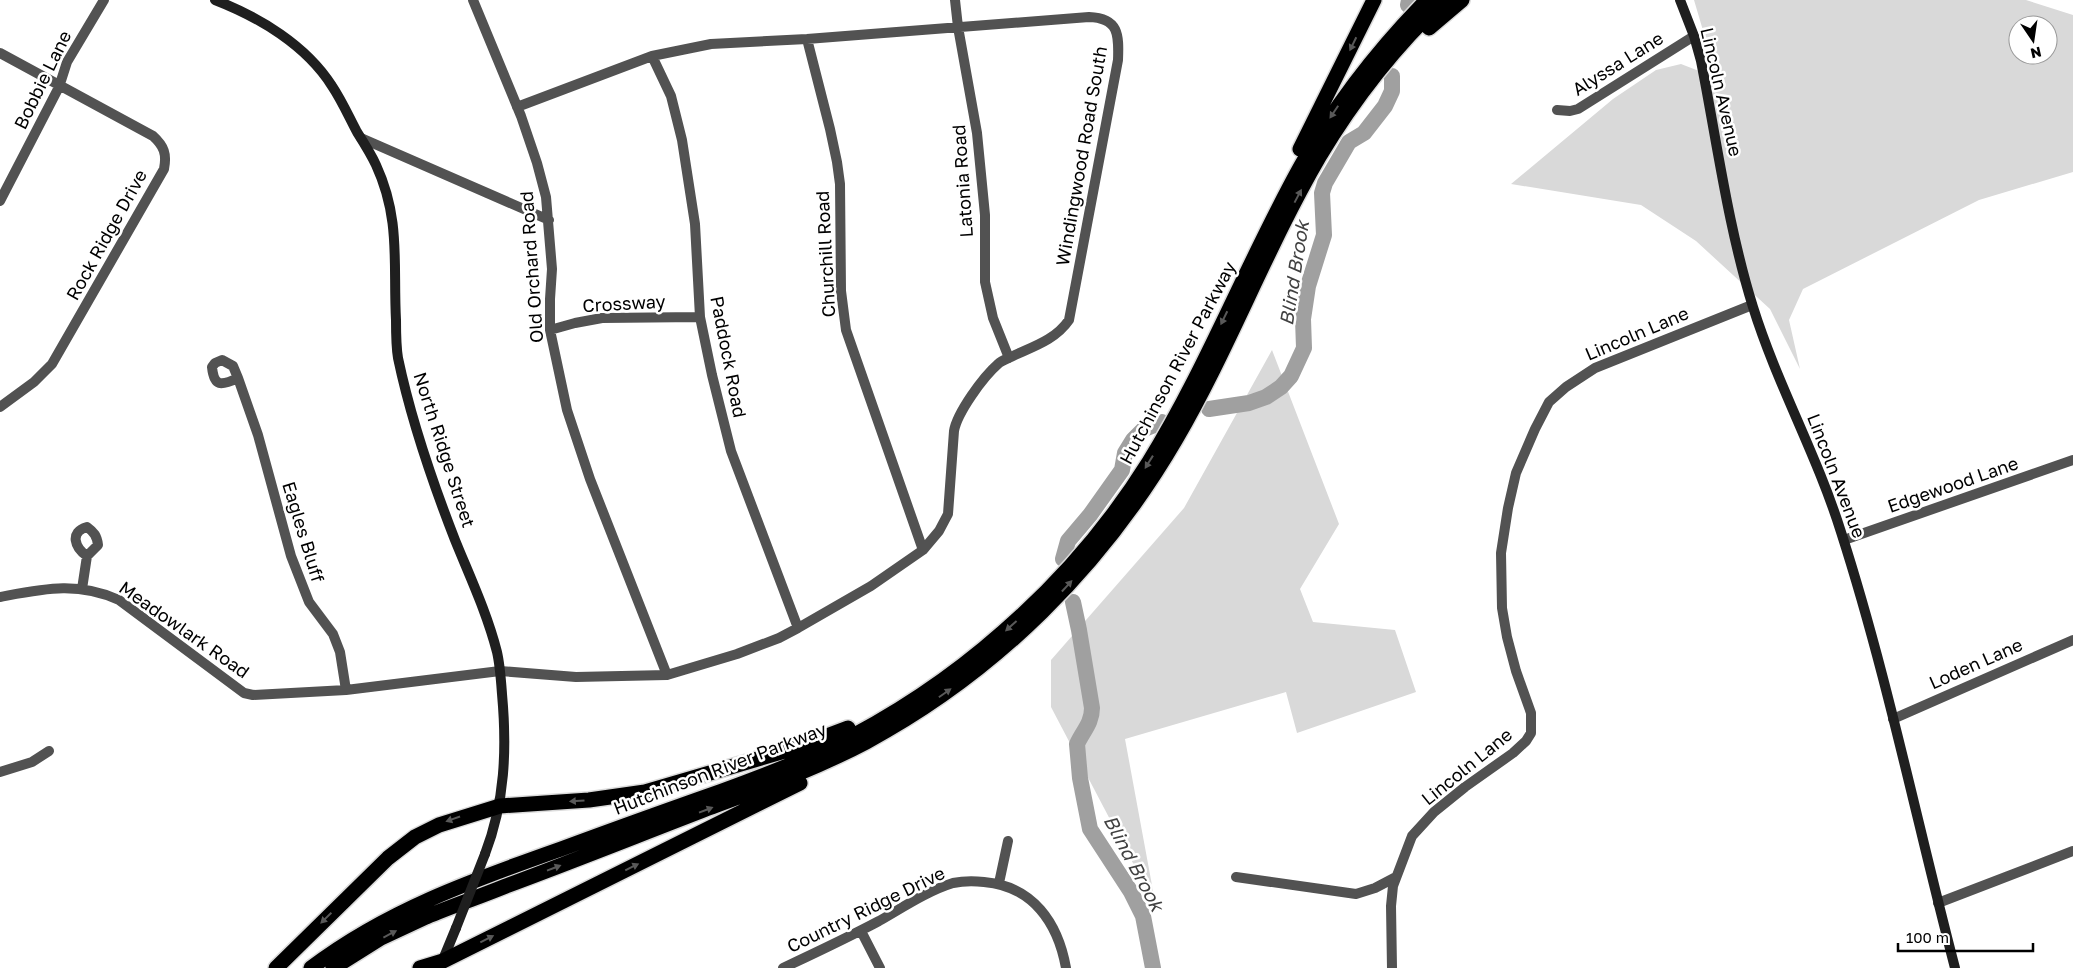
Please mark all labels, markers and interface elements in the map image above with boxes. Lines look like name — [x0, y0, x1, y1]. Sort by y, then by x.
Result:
north arrow — [2008, 15, 2058, 65]
street label: Lincoln Avenue — [1696, 25, 1747, 158]
street label: Bobbie Lane — [9, 27, 75, 132]
street label: Alyssa Lane — [1568, 27, 1667, 100]
one-way arrow — [1348, 37, 1356, 51]
street label: Windingwood Road South — [1051, 44, 1111, 267]
text: N — [2029, 44, 2043, 63]
one-way arrow — [1329, 105, 1339, 119]
street label: Latonia Road — [947, 124, 977, 238]
street label: Rock Ridge Drive — [61, 165, 151, 304]
one-way arrow — [1294, 189, 1302, 204]
street label: Old Orchard Road — [515, 190, 547, 344]
street label: Churchill Road — [811, 190, 839, 318]
water label: Blind Brook — [1274, 217, 1313, 327]
street label: Hutchinson River Parkway — [1114, 257, 1240, 468]
street label: Crossway — [582, 290, 666, 316]
street label: Paddock Road — [706, 294, 752, 419]
street label: Lincoln Lane — [1582, 301, 1692, 365]
one-way arrow — [1220, 311, 1228, 325]
street label: North Ridge Street — [409, 369, 480, 530]
street label: Lincoln Avenue — [1803, 410, 1871, 541]
street label: Edgewood Lane — [1884, 451, 2021, 517]
one-way arrow — [1144, 456, 1153, 469]
street label: Eagles Bluff — [278, 479, 330, 585]
street label: Meadowlark Road — [115, 576, 254, 682]
one-way arrow — [1062, 580, 1073, 593]
one-way arrow — [1005, 620, 1017, 632]
street label: Loden Lane — [1925, 633, 2026, 693]
one-way arrow — [938, 688, 952, 698]
street label: Hutchinson River Parkway — [610, 717, 829, 819]
street label: Lincoln Lane — [1417, 723, 1516, 809]
one-way arrow — [568, 798, 584, 806]
one-way arrow — [698, 805, 713, 813]
water label: Blind Brook — [1100, 811, 1170, 917]
one-way arrow — [446, 816, 461, 824]
street label: Country Ridge Drive — [783, 861, 948, 957]
one-way arrow — [625, 862, 639, 870]
one-way arrow — [547, 863, 561, 871]
one-way arrow — [320, 912, 332, 924]
scale bar — [1898, 920, 2033, 952]
text: 100 m — [1906, 928, 1949, 946]
one-way arrow — [383, 930, 397, 938]
one-way arrow — [479, 935, 494, 943]

